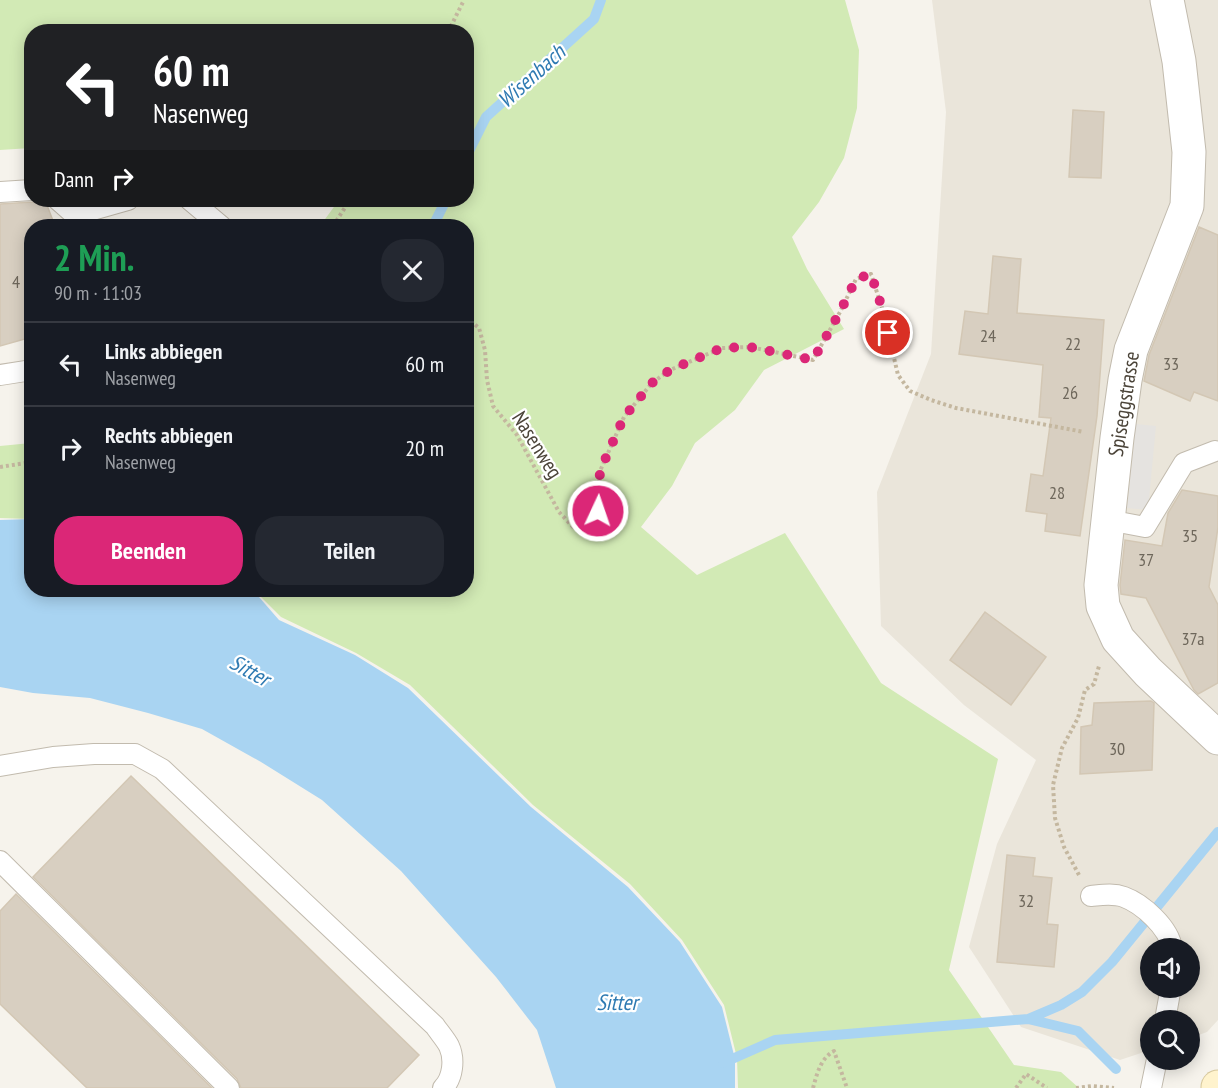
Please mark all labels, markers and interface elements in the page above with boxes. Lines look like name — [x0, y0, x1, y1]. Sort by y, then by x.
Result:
water label: Wisenbach — [491, 37, 572, 114]
text: 60 m — [153, 43, 230, 98]
icon: left — [54, 48, 132, 126]
text: Nasenweg — [153, 96, 249, 130]
icon: right — [106, 162, 139, 195]
text: Dann — [54, 165, 94, 193]
text: 2 Min. — [54, 234, 134, 281]
button: close — [381, 239, 444, 302]
house number: 4 — [12, 270, 20, 293]
text: 90 m · 11:03 — [54, 280, 142, 306]
pin — [862, 307, 913, 358]
icon: arrive — [871, 316, 904, 349]
house number: 24 — [980, 324, 996, 347]
house number: 22 — [1065, 332, 1081, 355]
text: Links abbiegen — [105, 337, 222, 365]
icon: left — [54, 348, 87, 381]
street label: Spiseggstrasse — [1102, 349, 1145, 459]
text: 60 m — [405, 350, 444, 378]
house number: 33 — [1163, 352, 1179, 375]
text: Nasenweg — [105, 365, 176, 391]
house number: 26 — [1062, 381, 1078, 404]
street label: Nasenweg — [506, 406, 569, 483]
text: Rechts abbiegen — [105, 421, 233, 449]
icon: right — [54, 432, 87, 465]
text: 20 m — [405, 434, 444, 462]
text: Nasenweg — [105, 449, 176, 475]
position arrow — [566, 479, 630, 543]
house number: 28 — [1049, 481, 1065, 504]
button: Beenden — [54, 516, 243, 585]
button: Teilen — [255, 516, 444, 585]
house number: 35 — [1182, 524, 1198, 547]
house number: 37 — [1138, 548, 1154, 571]
house number: 37a — [1181, 627, 1205, 650]
water label: Sitter — [225, 648, 277, 694]
house number: 30 — [1109, 737, 1125, 760]
house number: 32 — [1018, 889, 1034, 912]
map controls — [1140, 938, 1200, 1070]
button: sound — [1140, 938, 1200, 998]
water label: Sitter — [596, 988, 641, 1016]
button: search — [1140, 1010, 1200, 1070]

